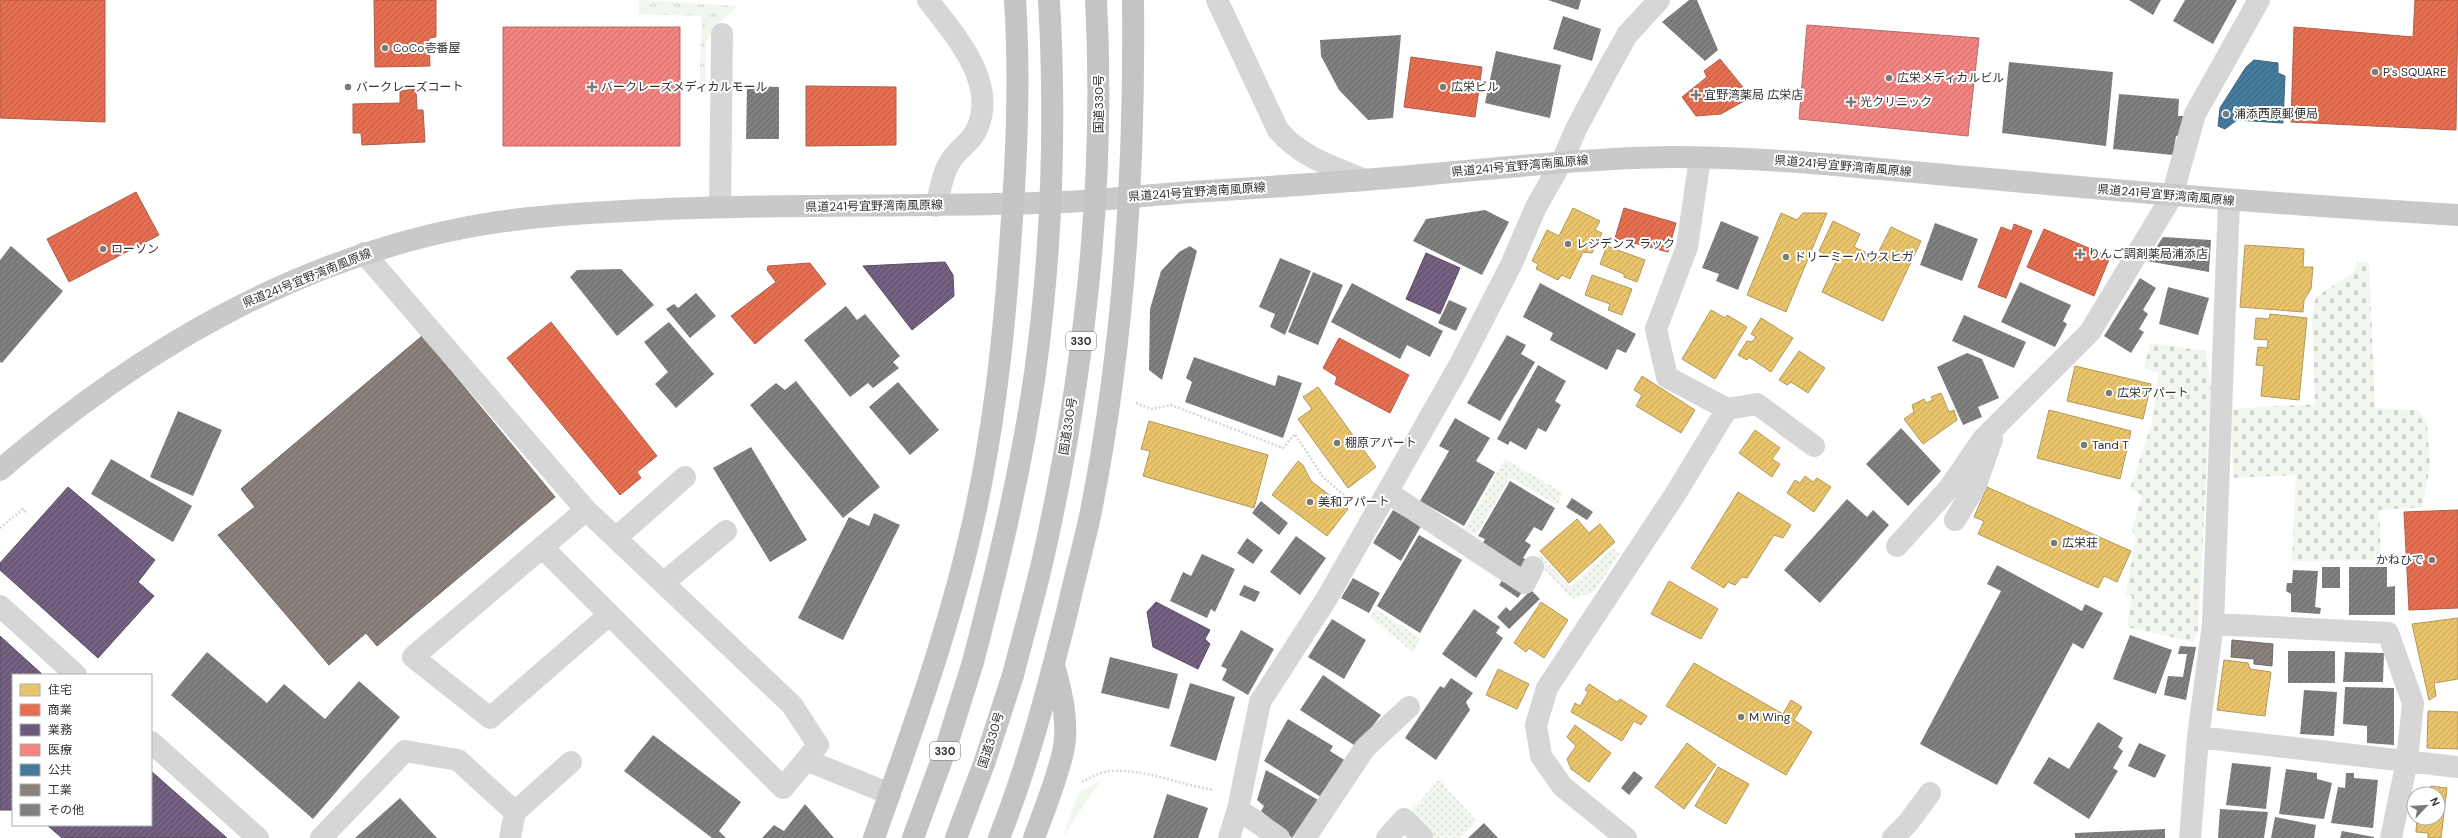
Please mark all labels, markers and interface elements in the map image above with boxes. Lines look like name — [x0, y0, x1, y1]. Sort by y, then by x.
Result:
place label: CoCo壱番屋 — [393, 40, 460, 56]
marker: CoCo壱番屋 — [380, 43, 390, 53]
place label: P's SQUARE — [2383, 64, 2447, 80]
marker: P's SQUARE — [2370, 67, 2380, 77]
place label: 広栄メディカルビル — [1897, 70, 2004, 86]
marker: 広栄メディカルビル — [1884, 73, 1894, 83]
street label: 国道330号 — [1091, 75, 1107, 133]
place label: バークレーズコート — [356, 79, 463, 95]
place label: バークレーズメディカルモール — [601, 79, 768, 95]
place label: 広栄ビル — [1451, 79, 1499, 95]
marker: バークレーズメディカルモール — [586, 81, 598, 93]
marker: バークレーズコート — [343, 82, 353, 92]
marker: 広栄ビル — [1438, 82, 1448, 92]
place label: 宜野湾薬局 広栄店 — [1704, 87, 1803, 103]
marker: 宜野湾薬局 広栄店 — [1691, 90, 1701, 100]
place label: 光クリニック — [1860, 94, 1932, 110]
marker: 光クリニック — [1845, 96, 1857, 108]
place label: 浦添西原郵便局 — [2234, 106, 2318, 122]
marker: 浦添西原郵便局 — [2221, 109, 2231, 119]
street label: 県道241号宜野湾南風原線 — [1451, 152, 1589, 180]
street label: 県道241号宜野湾南風原線 — [1774, 152, 1912, 180]
street label: 県道241号宜野湾南風原線 — [1128, 179, 1266, 205]
street label: 県道241号宜野湾南風原線 — [2097, 181, 2235, 209]
street label: 県道241号宜野湾南風原線 — [805, 197, 943, 215]
place label: レジデンス ラック — [1576, 236, 1675, 252]
marker: レジデンス ラック — [1563, 239, 1573, 249]
place label: ローソン — [111, 241, 159, 257]
marker: ローソン — [98, 244, 108, 254]
street label: 県道241号宜野湾南風原線 — [240, 245, 374, 311]
place label: りんご調剤薬局浦添店 — [2088, 246, 2208, 262]
place label: ドリーミーハウスヒガ — [1794, 249, 1914, 265]
marker: りんご調剤薬局浦添店 — [2075, 249, 2085, 259]
marker: ドリーミーハウスヒガ — [1781, 252, 1791, 262]
road number: 330 — [1066, 332, 1096, 350]
place label: 広栄アパート — [2117, 385, 2189, 401]
marker: 広栄アパート — [2104, 388, 2114, 398]
street label: 国道330号 — [1056, 396, 1080, 456]
place label: 棚原アパート — [1345, 435, 1417, 451]
place label: Tand T — [2092, 437, 2129, 453]
marker: 棚原アパート — [1332, 438, 1342, 448]
marker: Tand T — [2079, 440, 2089, 450]
place label: 美和アパート — [1318, 494, 1390, 510]
marker: 美和アパート — [1305, 497, 1315, 507]
place label: 広栄荘 — [2062, 535, 2098, 551]
marker: 広栄荘 — [2049, 538, 2059, 548]
place label: かねひで — [2376, 552, 2424, 568]
marker: かねひで — [2427, 555, 2437, 565]
legend — [12, 674, 152, 826]
text: 住宅 — [48, 682, 72, 698]
text: 商業 — [48, 702, 72, 718]
place label: M Wing — [1749, 709, 1791, 725]
street label: 国道330号 — [974, 710, 1008, 770]
marker: M Wing — [1736, 712, 1746, 722]
text: 業務 — [48, 722, 72, 738]
text: 医療 — [48, 742, 72, 758]
road number: 330 — [930, 742, 960, 760]
text: 公共 — [48, 762, 72, 778]
text: 工業 — [48, 782, 72, 798]
north arrow — [2406, 786, 2446, 826]
text: N — [2427, 795, 2443, 808]
text: その他 — [48, 802, 84, 818]

